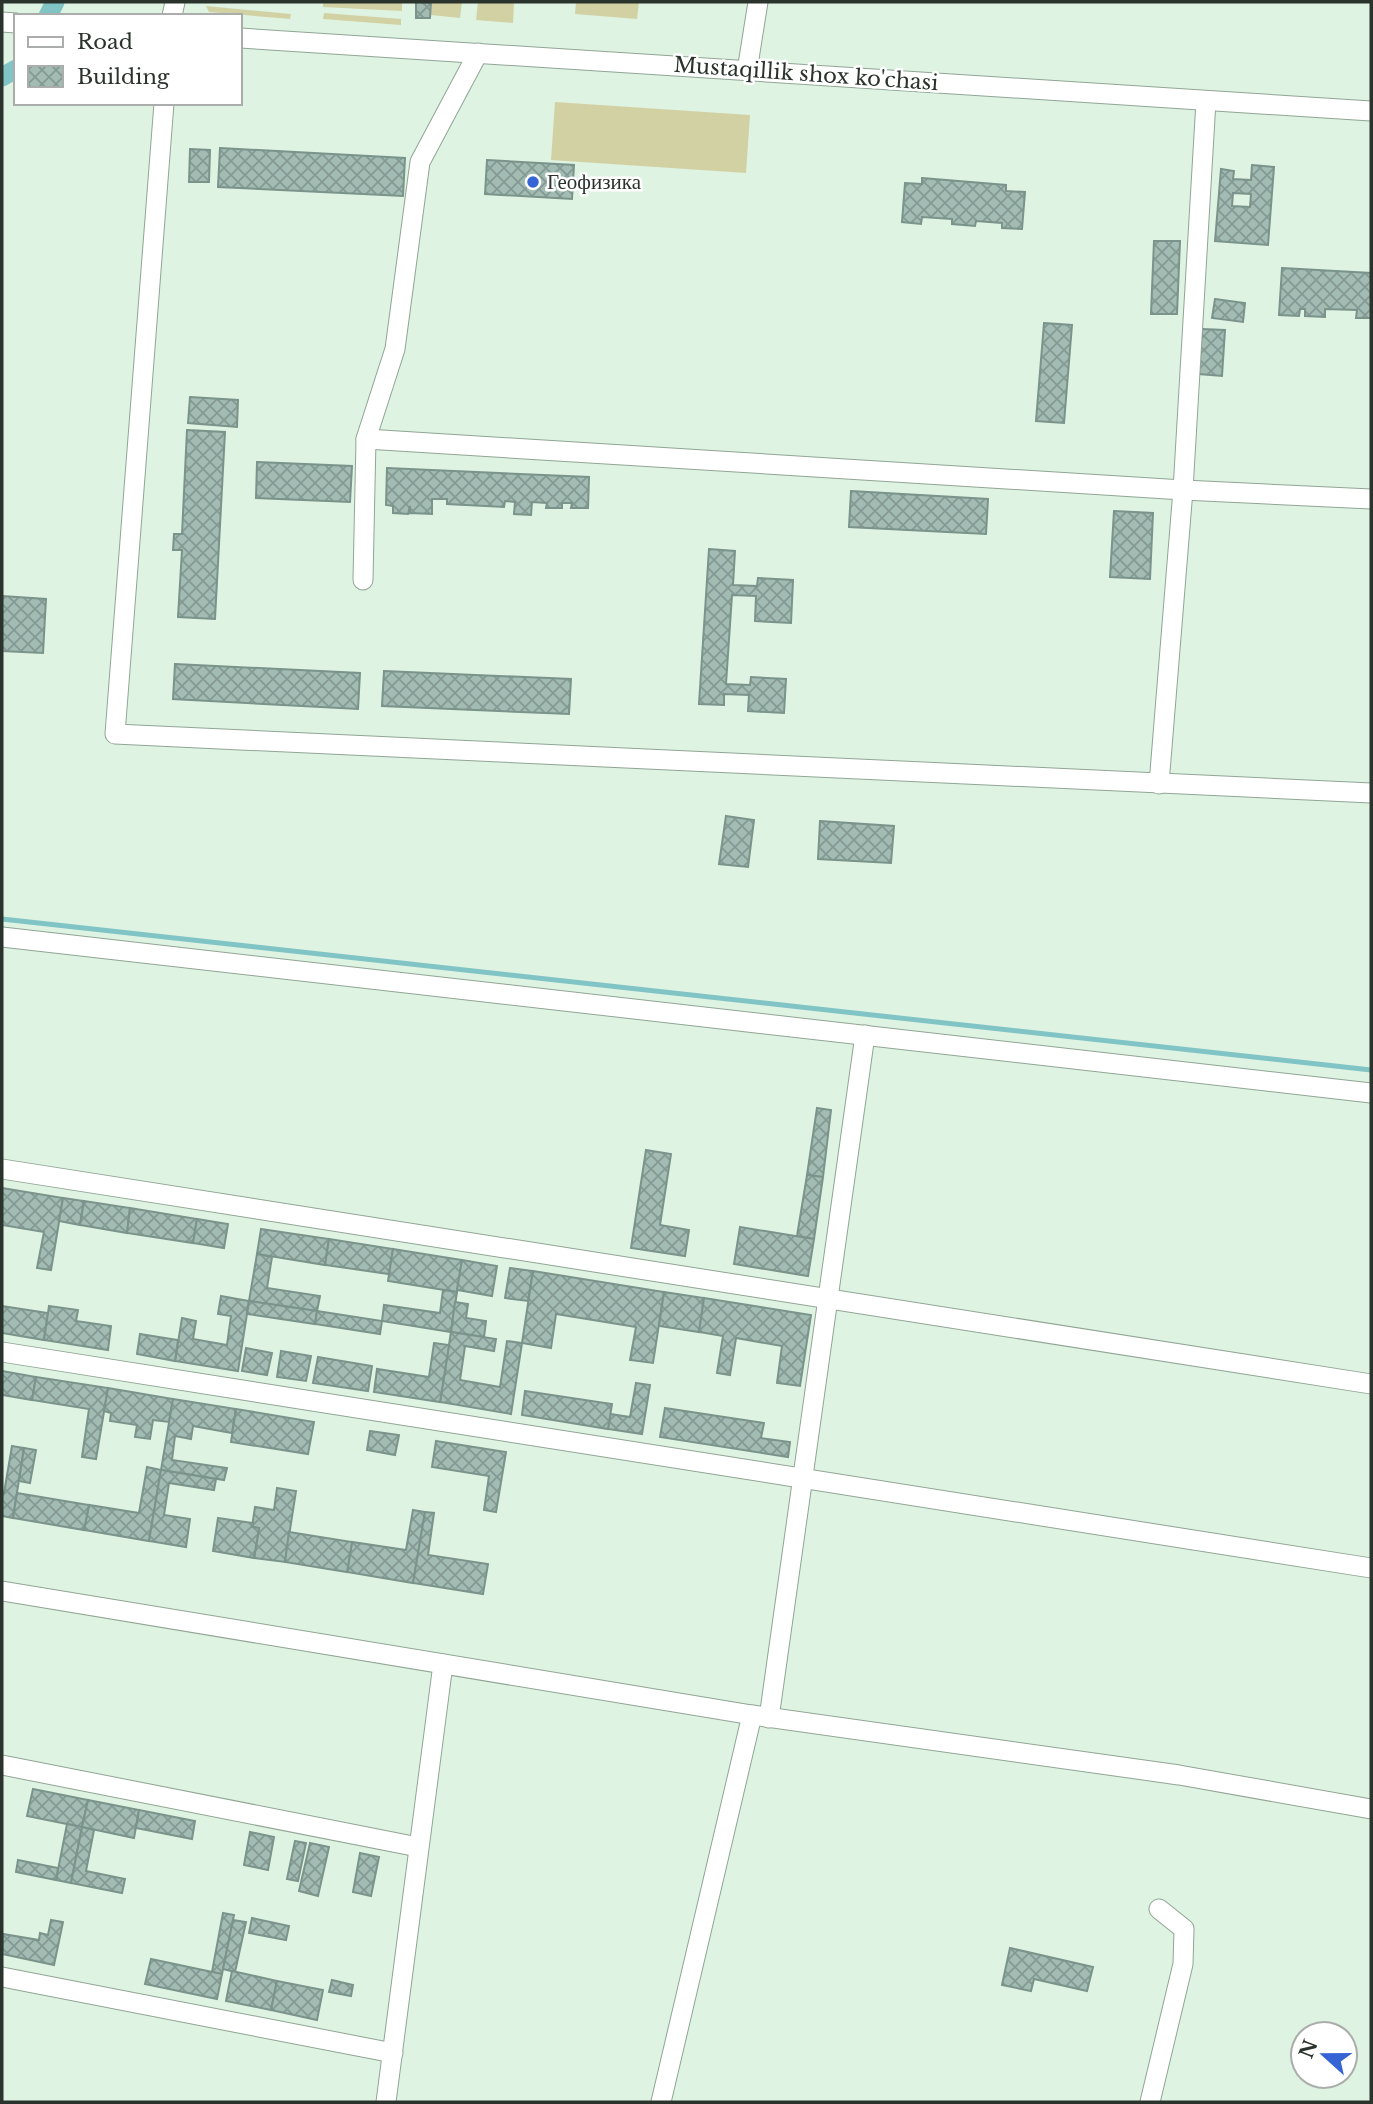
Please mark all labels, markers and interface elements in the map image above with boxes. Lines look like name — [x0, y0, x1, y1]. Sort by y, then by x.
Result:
legend — [14, 14, 242, 105]
text: Road — [77, 29, 133, 55]
street label: Mustaqillik shox ko'chasi — [673, 52, 939, 96]
text: Building — [77, 64, 170, 90]
place label: Геофизика — [547, 169, 642, 195]
marker: Геофизика — [525, 174, 541, 190]
north arrow — [1289, 2020, 1359, 2090]
text: N — [1295, 2037, 1323, 2062]

